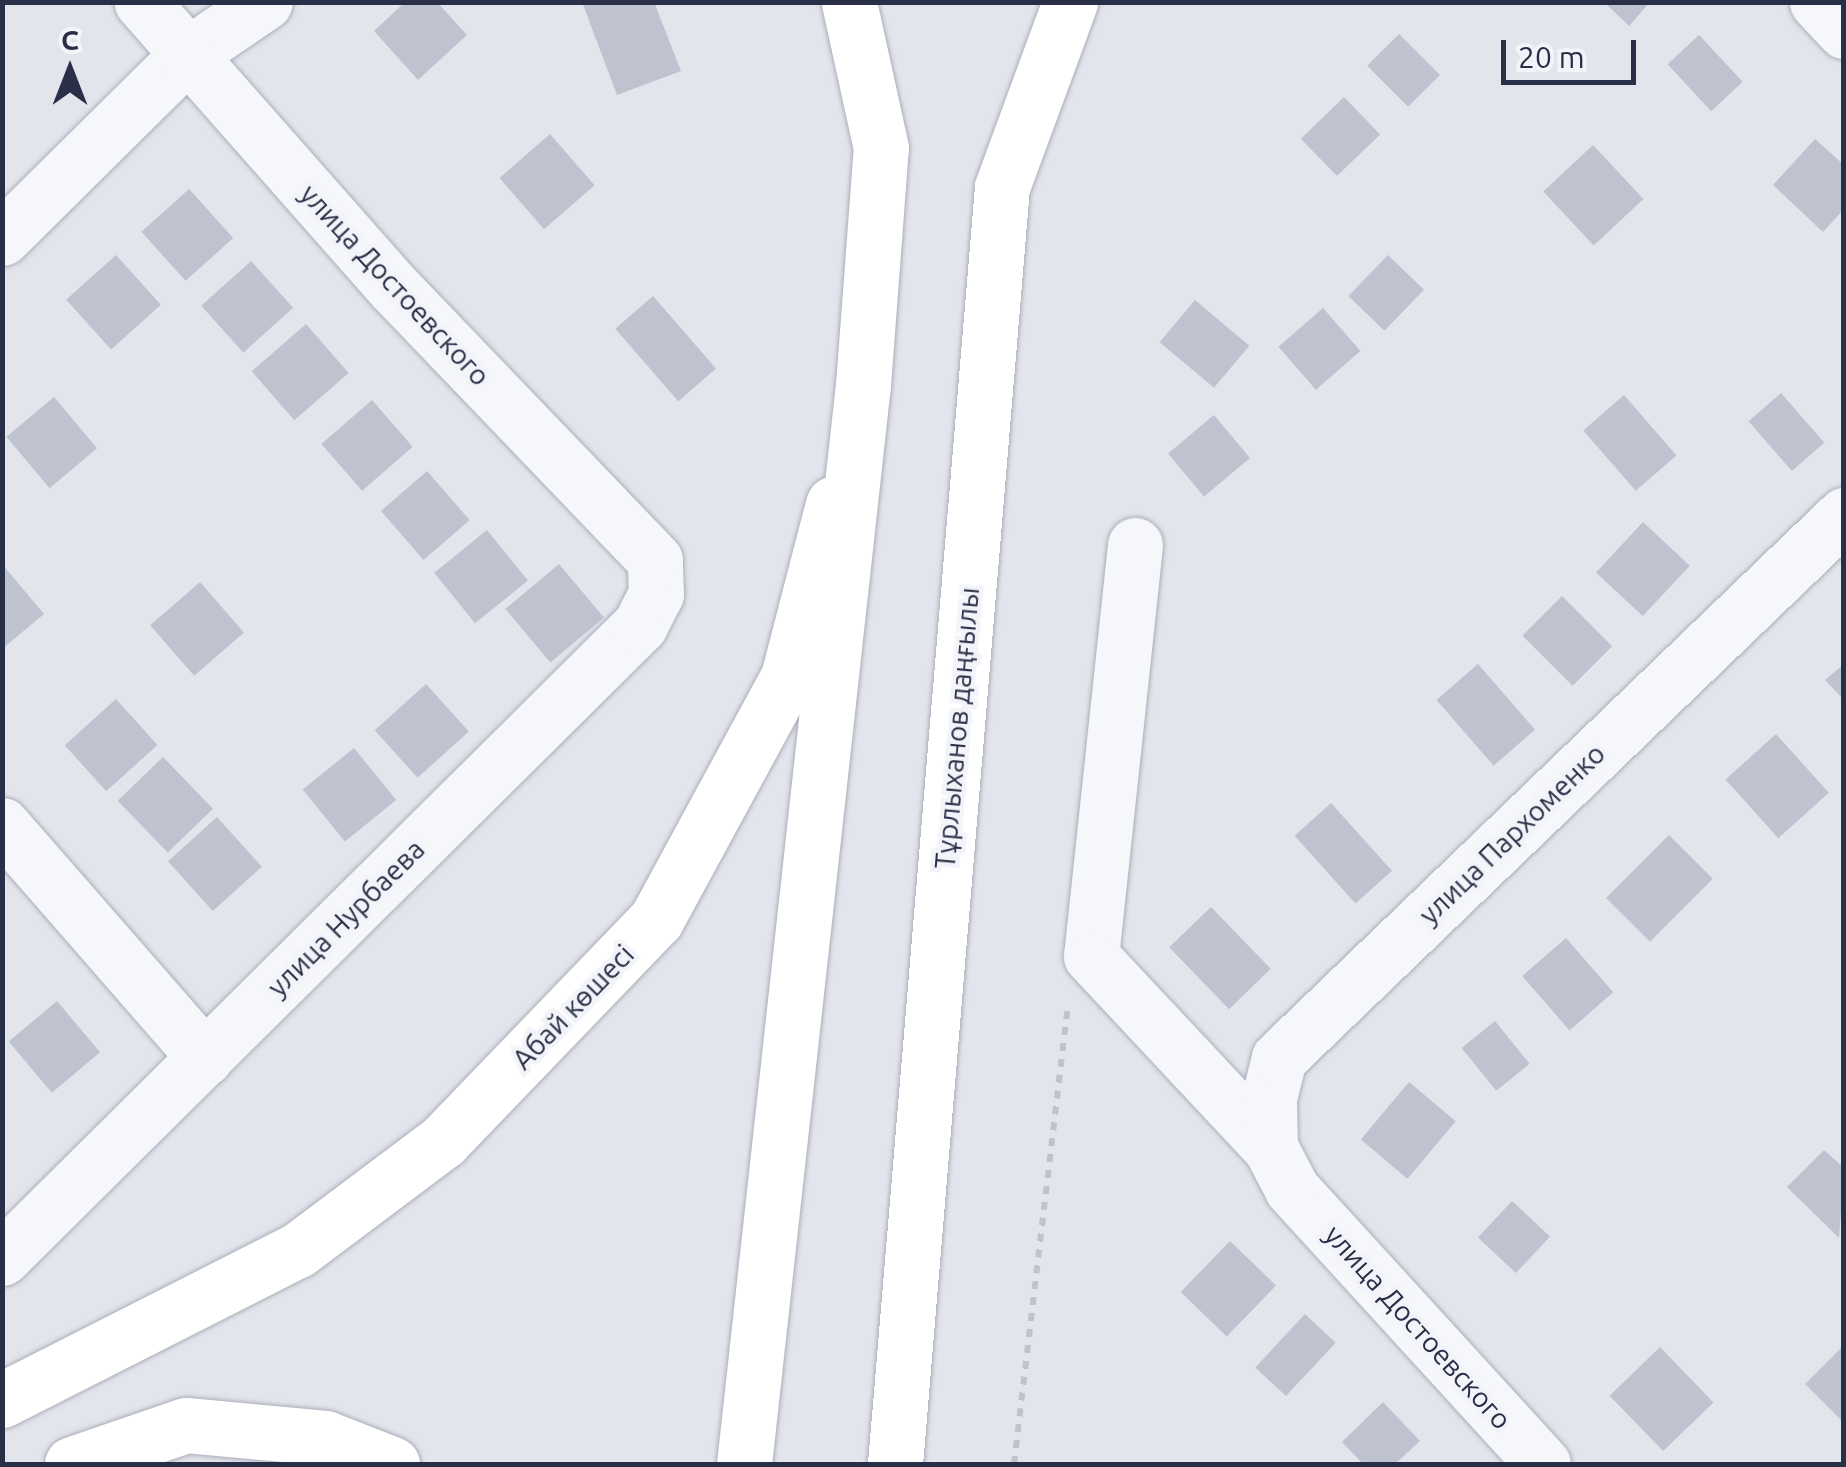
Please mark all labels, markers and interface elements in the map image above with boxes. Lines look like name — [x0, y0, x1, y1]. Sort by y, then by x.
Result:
north arrow — [20, 20, 120, 120]
scale bar — [1506, 20, 1641, 82]
text: С — [61, 24, 79, 55]
text: 20 m — [1518, 40, 1585, 74]
street label: улица Достоевского — [293, 177, 497, 393]
street label: Тұрлыханов даңғылы — [928, 586, 986, 870]
street label: улица Пархоменко — [1412, 737, 1612, 931]
street label: улица Нурбаева — [260, 832, 432, 1004]
street label: Абай көшесі — [505, 938, 641, 1076]
street label: улица Достоевского — [1318, 1218, 1518, 1436]

